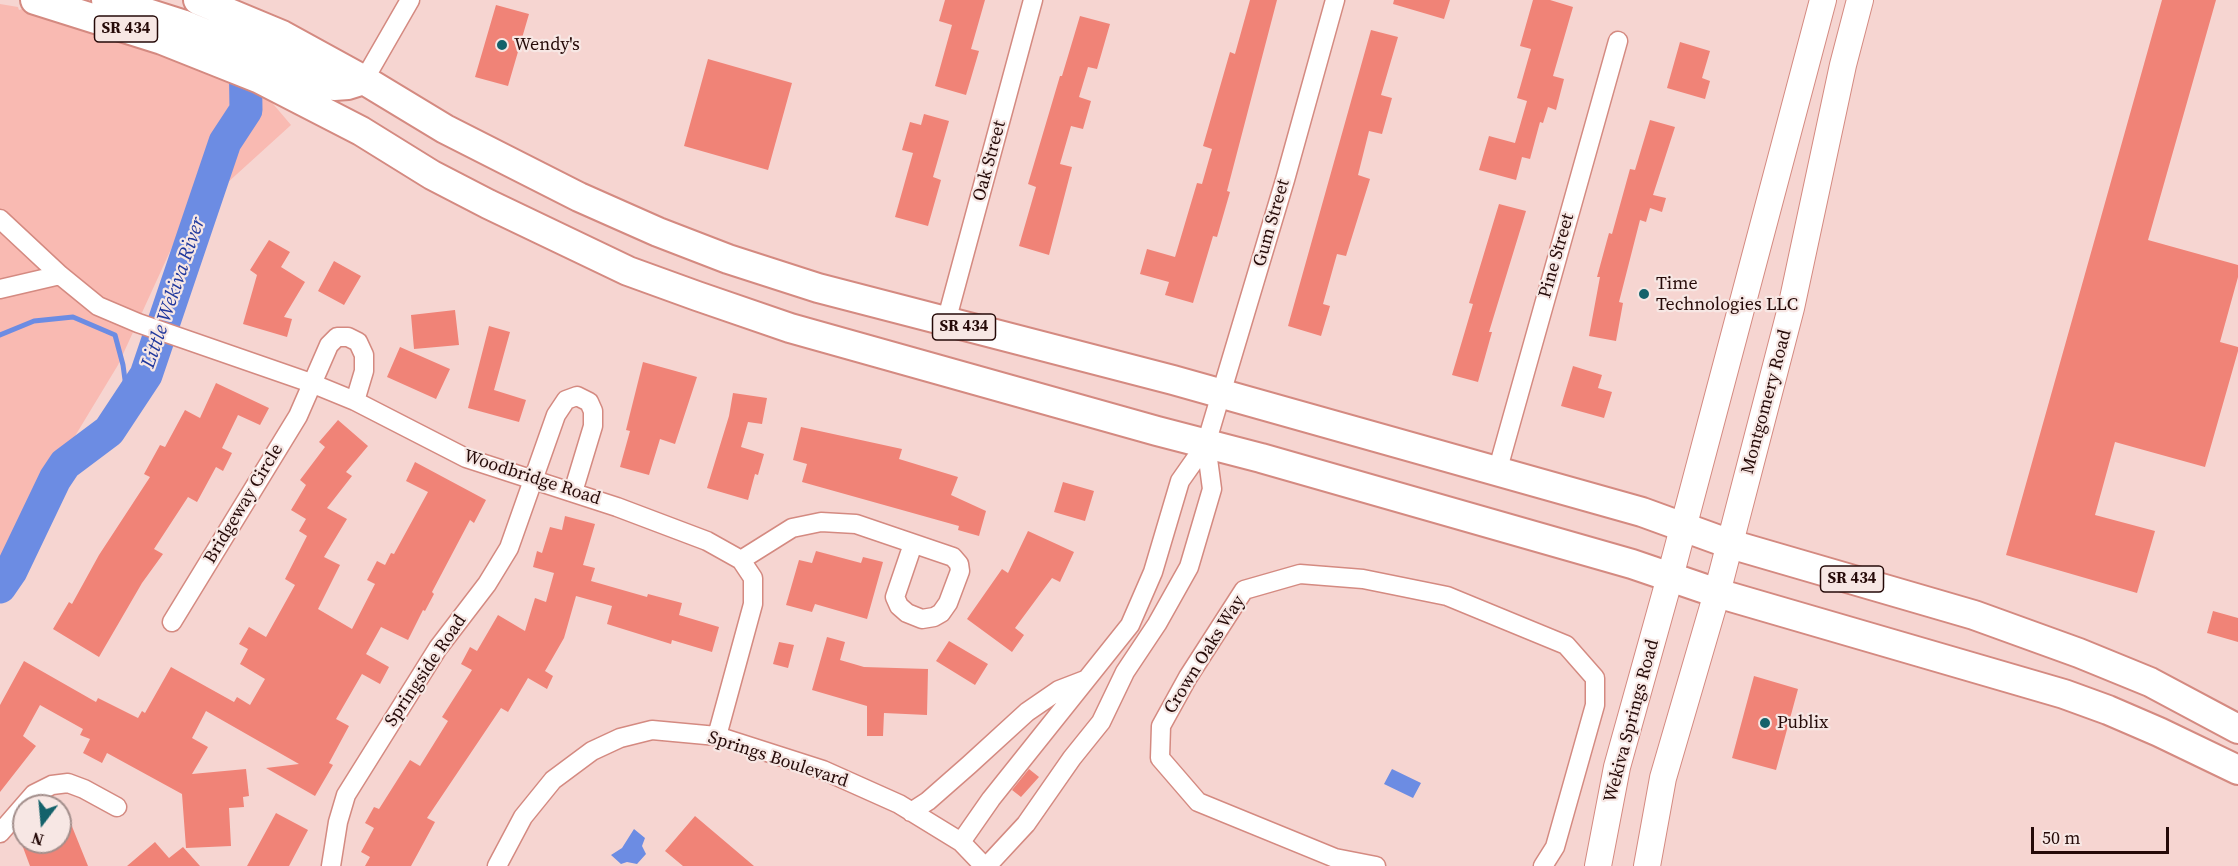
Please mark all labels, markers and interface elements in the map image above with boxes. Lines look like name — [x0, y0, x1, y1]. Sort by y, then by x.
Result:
road number: SR 434 — [94, 16, 158, 42]
place label: Wendy's — [514, 34, 580, 56]
marker: Wendy's — [495, 38, 509, 52]
street label: Oak Street — [969, 118, 1011, 204]
street label: Gum Street — [1249, 177, 1295, 269]
street label: Pine Street — [1535, 211, 1579, 301]
water label: Little Wekiva River — [137, 214, 211, 372]
place label: Time Technologies LLC — [1656, 273, 1798, 316]
marker: Time Technologies LLC — [1637, 287, 1651, 301]
road number: SR 434 — [932, 314, 996, 340]
street label: Montgomery Road — [1737, 327, 1797, 477]
street label: Bridgeway Circle — [200, 440, 288, 568]
street label: Woodbridge Road — [461, 446, 603, 510]
road number: SR 434 — [1820, 566, 1884, 592]
street label: Crown Oaks Way — [1160, 592, 1250, 718]
street label: Springside Road — [381, 611, 471, 731]
street label: Wekiva Springs Road — [1600, 637, 1664, 805]
place label: Publix — [1777, 712, 1828, 734]
marker: Publix — [1758, 716, 1772, 730]
street label: Springs Boulevard — [705, 727, 851, 793]
north arrow — [12, 794, 72, 854]
scale bar — [2034, 815, 2172, 853]
text: 50 m — [2042, 825, 2080, 850]
text: N — [29, 827, 46, 852]

